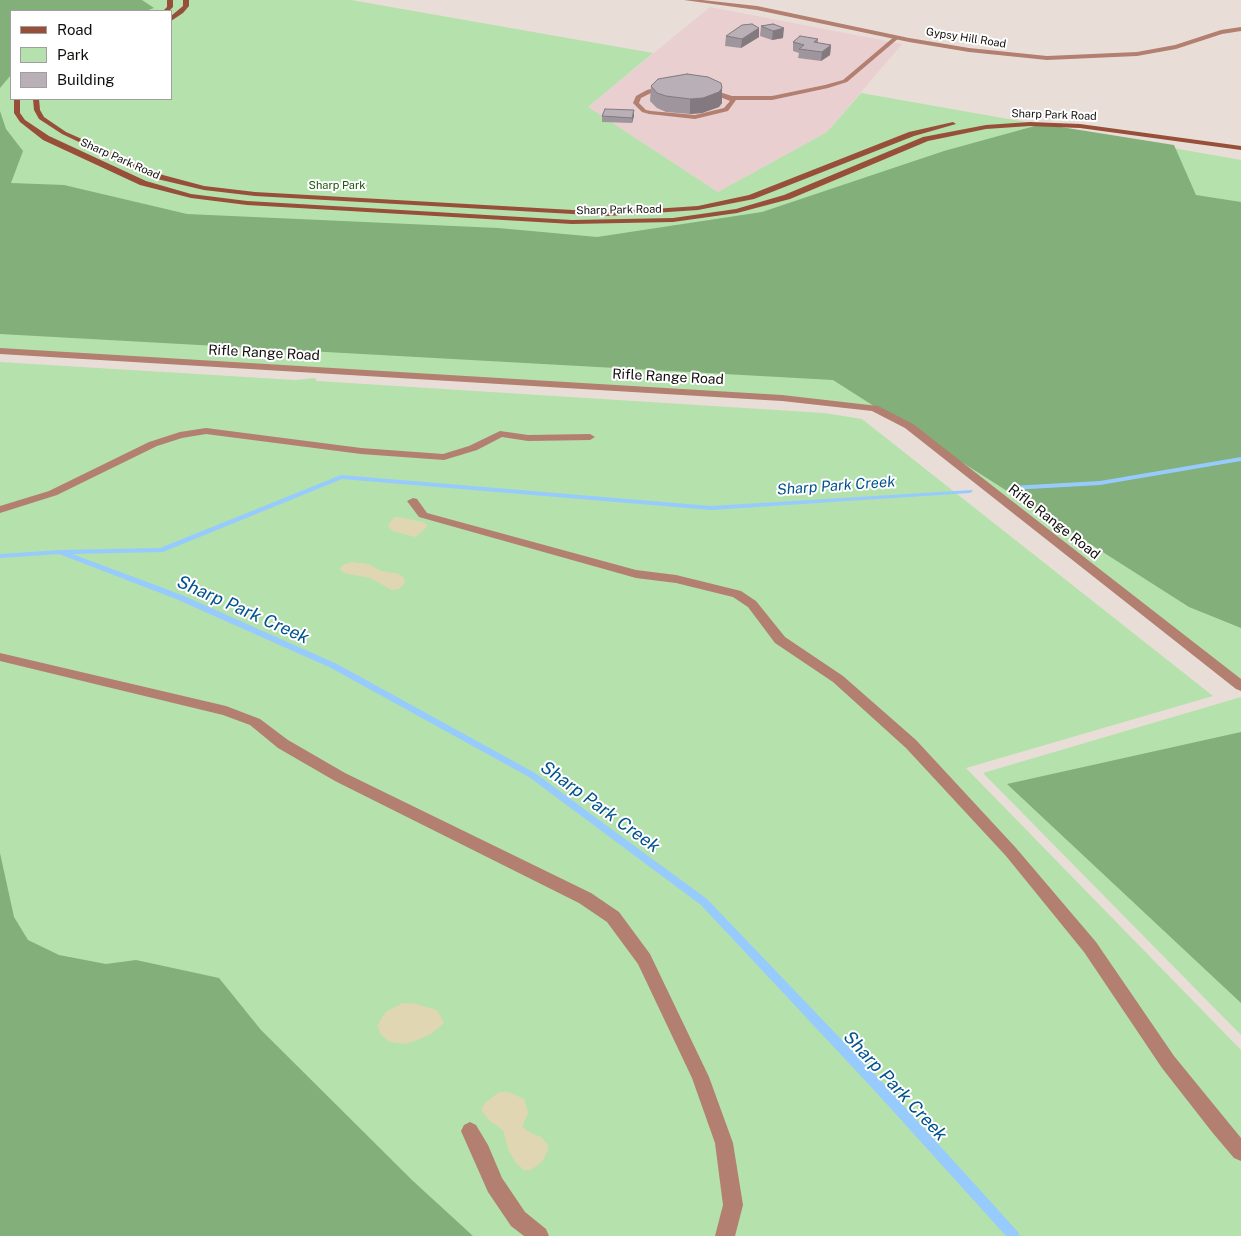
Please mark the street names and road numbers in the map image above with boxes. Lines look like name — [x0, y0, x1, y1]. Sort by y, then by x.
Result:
street label: Gypsy Hill Road — [925, 25, 1007, 51]
street label: Sharp Park Road — [1011, 107, 1097, 123]
street label: Sharp Park Road — [78, 136, 162, 182]
street label: Sharp Park Road — [576, 203, 662, 217]
street label: Rifle Range Road — [208, 342, 320, 364]
street label: Rifle Range Road — [612, 366, 724, 388]
street label: Rifle Range Road — [1005, 481, 1103, 563]

